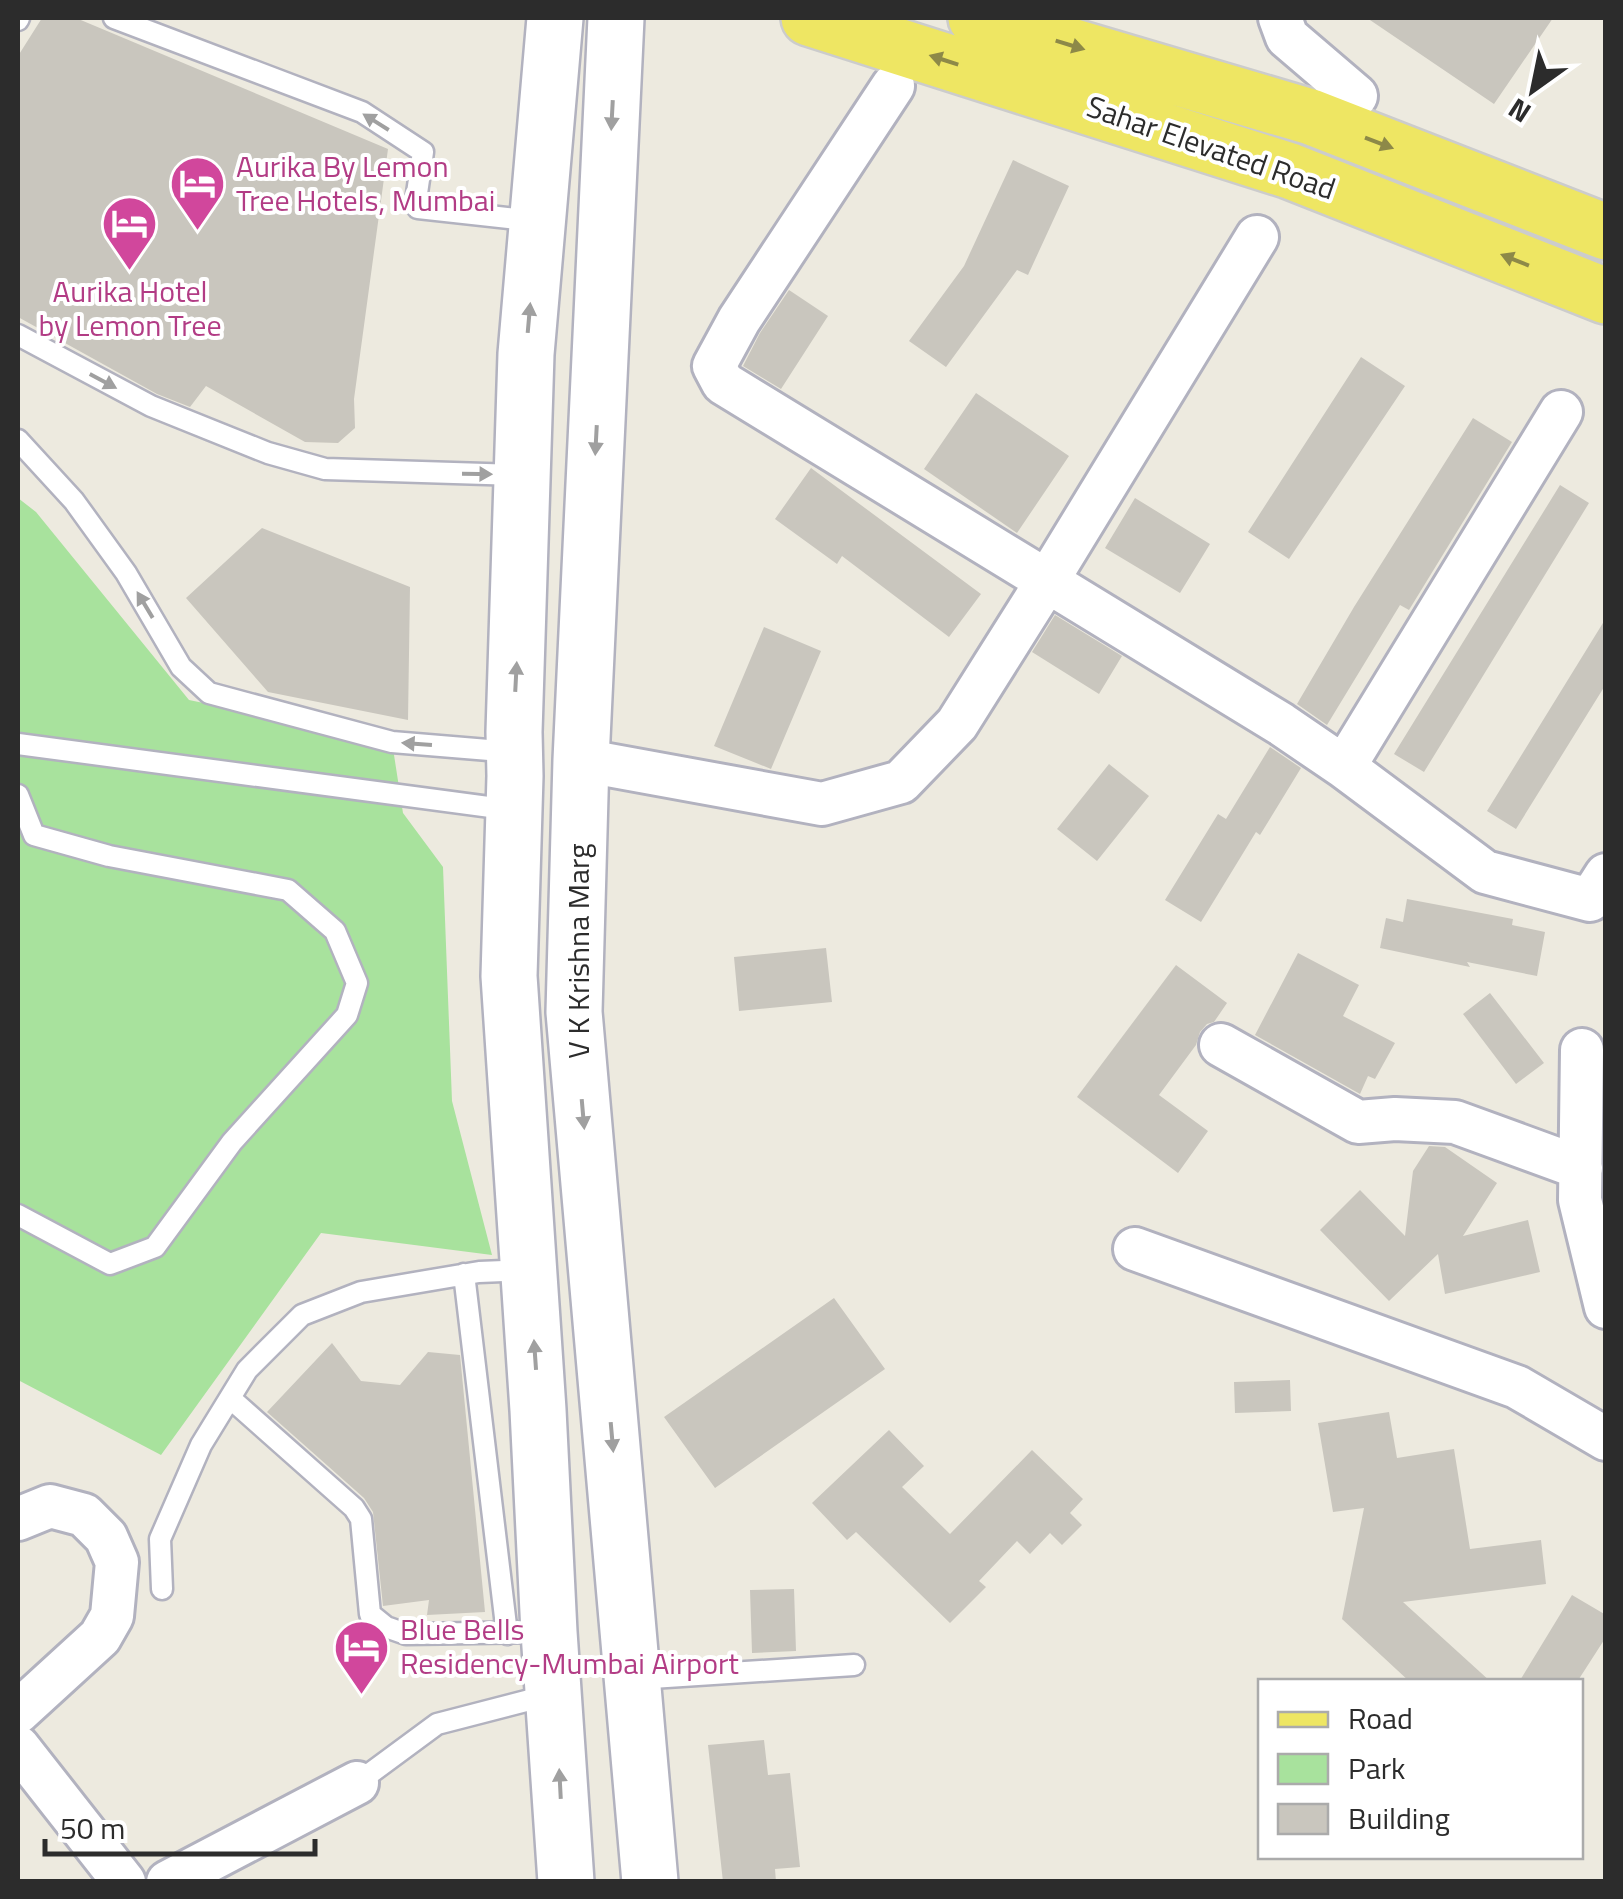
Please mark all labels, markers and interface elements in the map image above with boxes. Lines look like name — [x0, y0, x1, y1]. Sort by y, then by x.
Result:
one-way arrow — [1055, 38, 1085, 53]
north arrow — [1483, 40, 1583, 140]
one-way arrow — [928, 52, 958, 67]
street label: Sahar Elevated Road — [1081, 83, 1342, 211]
text: N — [1499, 88, 1539, 135]
one-way arrow — [603, 99, 619, 131]
one-way arrow — [362, 113, 390, 131]
one-way arrow — [1365, 136, 1395, 152]
place label: Aurika By Lemon Tree Hotels, Mumbai — [236, 143, 495, 223]
hotel icon: Aurika By Lemon Tree Hotels, Mumbai — [167, 154, 227, 233]
hotel icon: Aurika Hotel by Lemon Tree — [100, 194, 160, 273]
one-way arrow — [1500, 252, 1530, 267]
place label: Aurika Hotel by Lemon Tree — [38, 268, 222, 348]
one-way arrow — [521, 301, 537, 333]
one-way arrow — [89, 372, 118, 389]
one-way arrow — [588, 424, 604, 456]
one-way arrow — [462, 467, 494, 483]
one-way arrow — [137, 591, 154, 619]
one-way arrow — [508, 661, 524, 693]
one-way arrow — [401, 736, 433, 752]
street label: V K Krishna Marg — [555, 843, 601, 1059]
one-way arrow — [576, 1098, 592, 1130]
one-way arrow — [526, 1339, 542, 1370]
one-way arrow — [605, 1422, 621, 1454]
place label: Blue Bells Residency-Mumbai Airport — [400, 1606, 739, 1686]
hotel icon: Blue Bells Residency-Mumbai Airport — [331, 1617, 391, 1696]
legend — [1258, 1679, 1583, 1859]
text: Road — [1348, 1695, 1413, 1741]
text: Park — [1348, 1745, 1405, 1791]
one-way arrow — [552, 1768, 568, 1800]
scale bar — [45, 1794, 315, 1856]
text: Building — [1348, 1795, 1450, 1841]
text: 50 m — [60, 1805, 125, 1851]

